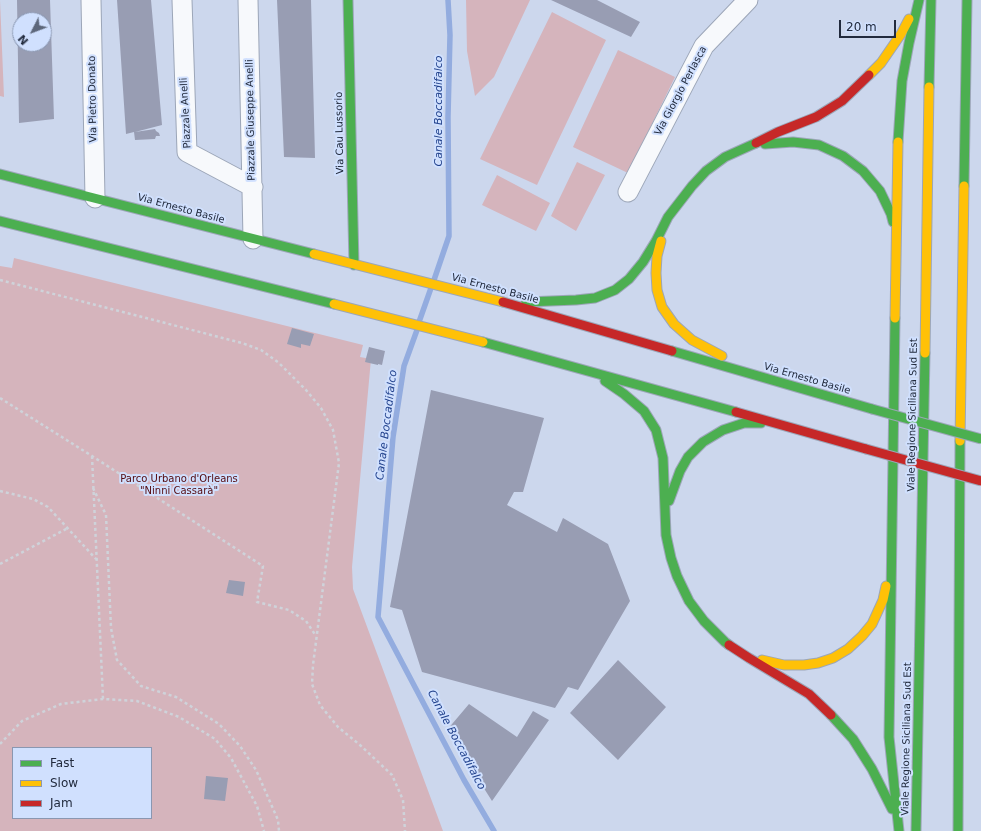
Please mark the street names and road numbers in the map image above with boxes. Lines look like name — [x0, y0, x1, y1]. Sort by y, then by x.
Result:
street label: Via Giorgio Perlasca — [652, 44, 710, 138]
street label: Via Pietro Donato — [86, 55, 100, 143]
street label: Piazzale Giuseppe Anelli — [244, 59, 258, 181]
street label: Piazzale Anelli — [178, 77, 194, 149]
street label: Via Cau Lussorio — [333, 92, 347, 174]
street label: Via Ernesto Basile — [136, 192, 226, 226]
street label: Via Ernesto Basile — [450, 272, 540, 306]
street label: Viale Regione Siciliana Sud Est — [906, 338, 920, 492]
street label: Via Ernesto Basile — [762, 361, 852, 397]
street label: Viale Regione Siciliana Sud Est — [900, 662, 914, 816]

